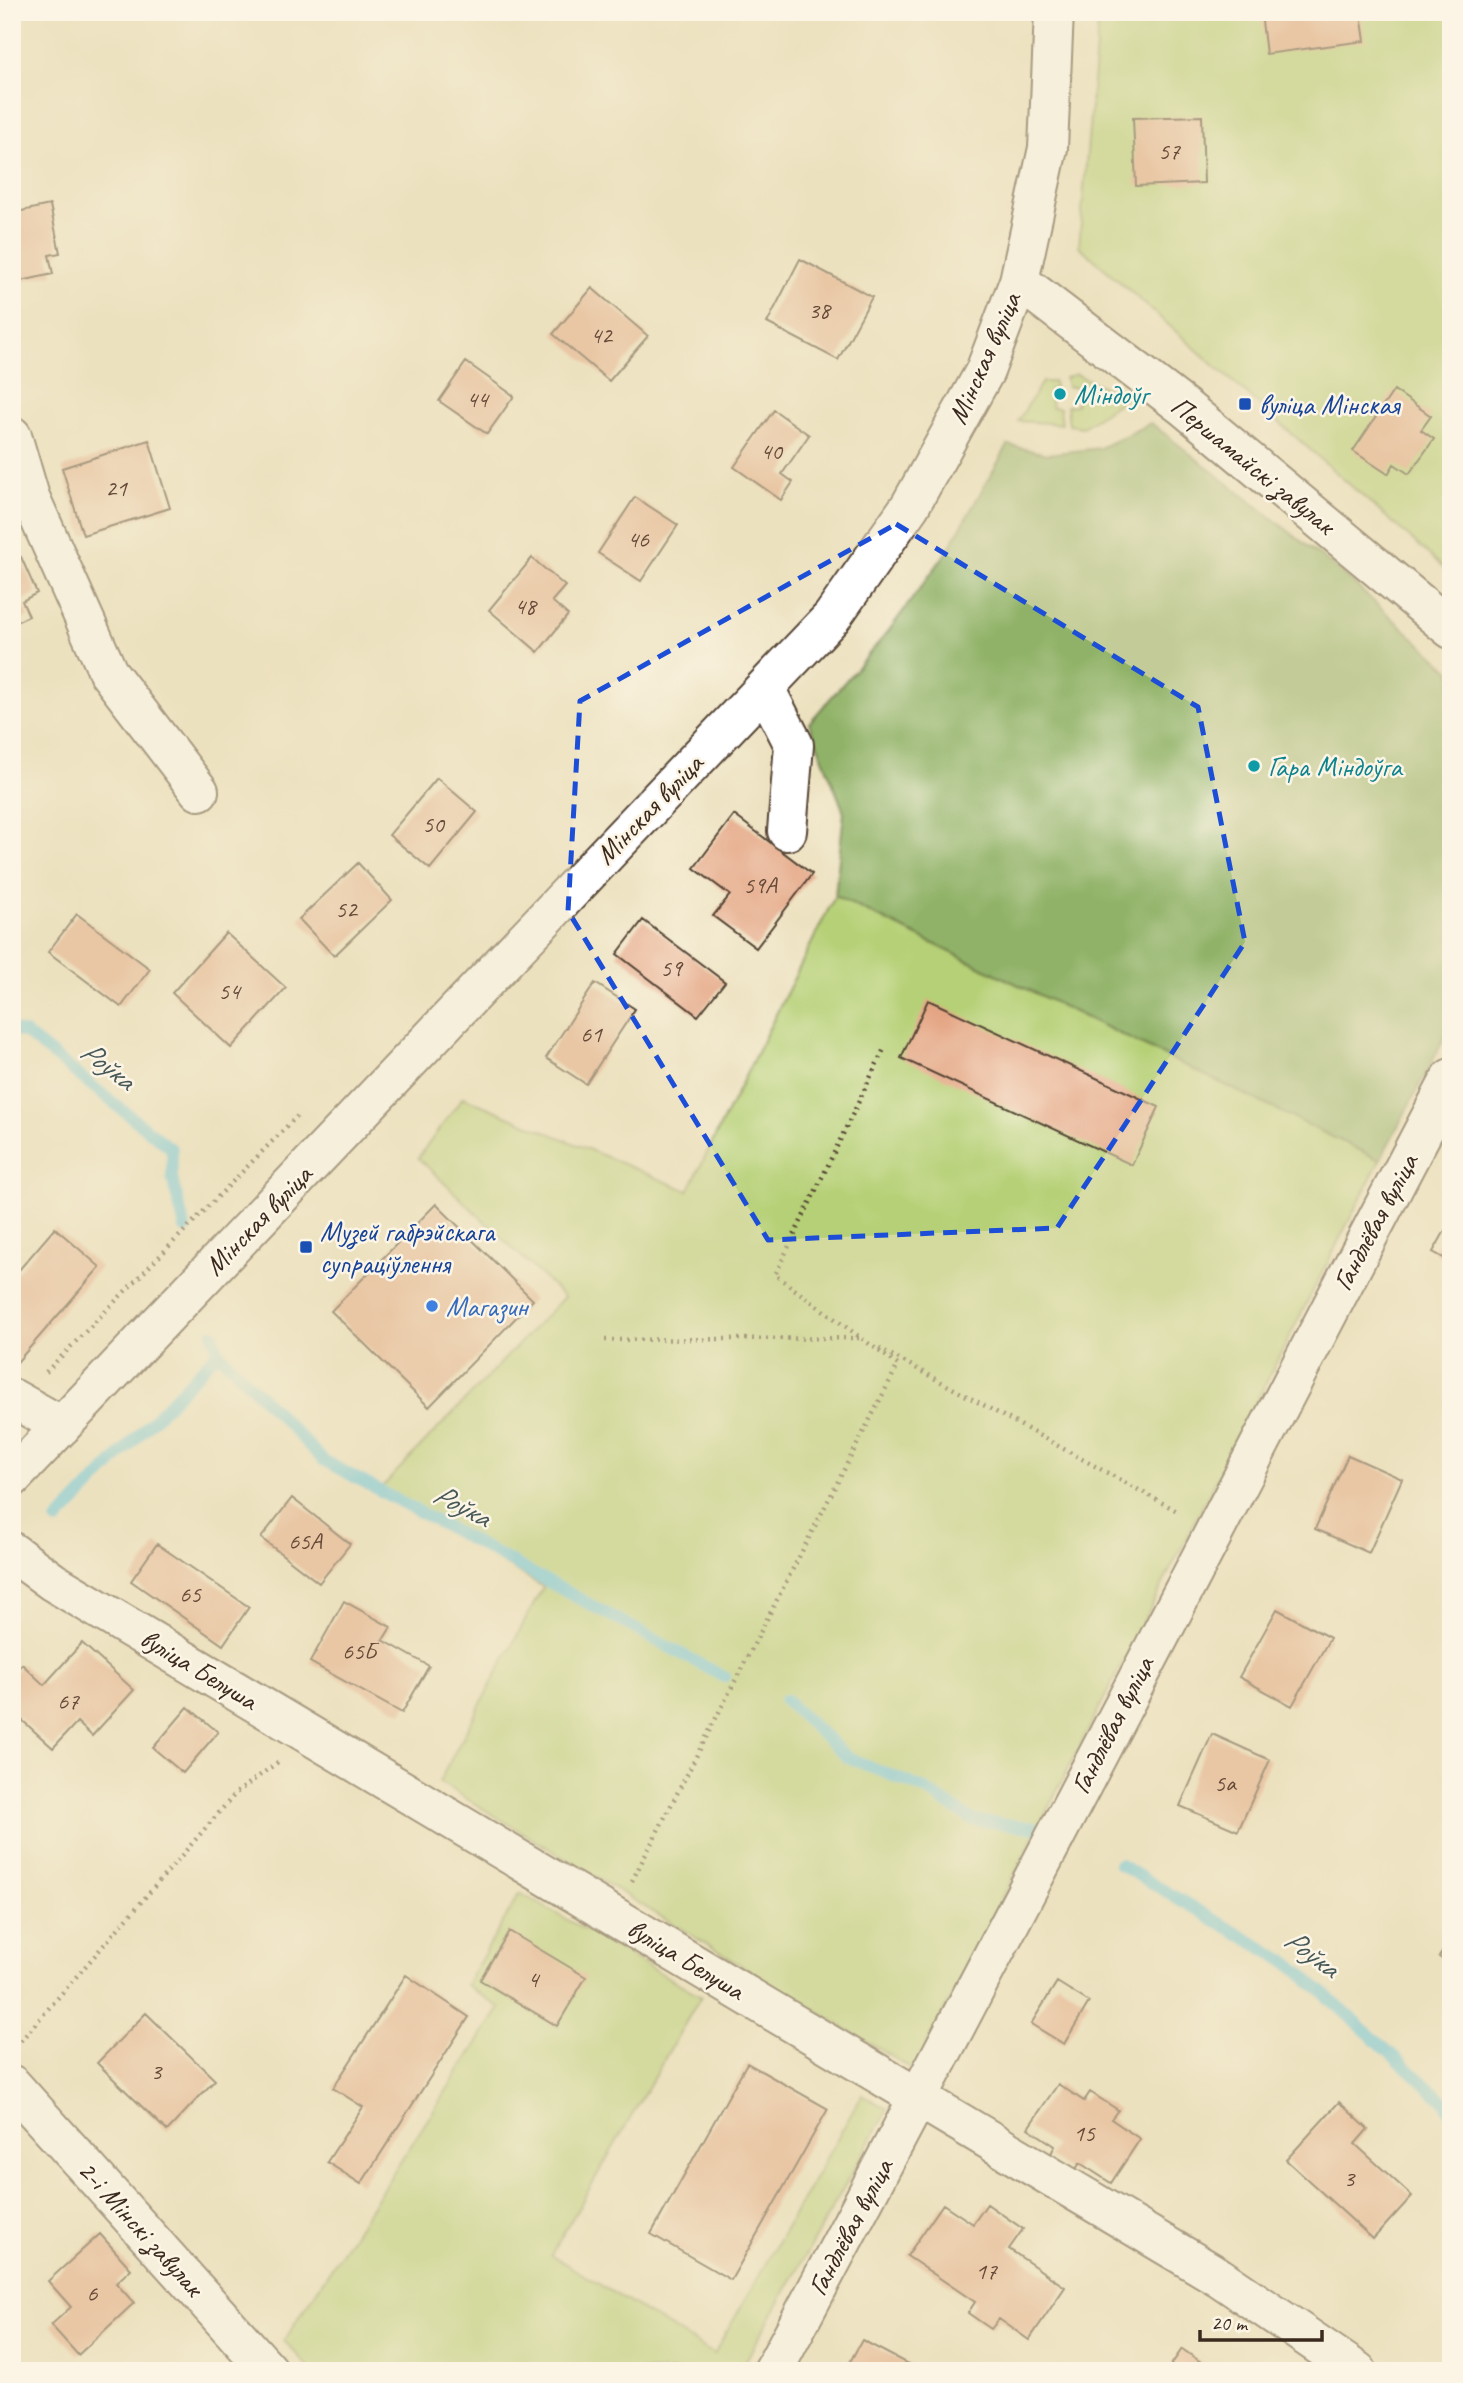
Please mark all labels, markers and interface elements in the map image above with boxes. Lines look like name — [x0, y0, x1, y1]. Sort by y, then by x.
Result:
house number: 57 — [1158, 136, 1181, 166]
street label: Мінская вуліца — [939, 285, 1029, 429]
house number: 38 — [808, 295, 832, 325]
house number: 42 — [590, 320, 614, 350]
place label: Міндоўг — [1074, 377, 1152, 412]
house number: 44 — [466, 384, 490, 414]
marker: Міндоўг — [1052, 386, 1068, 402]
place label: вуліца Мінская — [1259, 387, 1401, 422]
street label: Першамайскі завулак — [1163, 388, 1344, 544]
marker: вуліца Мінская — [1237, 396, 1253, 412]
house number: 40 — [760, 436, 784, 466]
house number: 21 — [105, 473, 128, 503]
house number: 46 — [627, 524, 650, 554]
house number: 48 — [514, 591, 538, 621]
street label: Мінская вуліца — [588, 745, 712, 872]
place label: Гара Міндоўга — [1268, 749, 1403, 784]
marker: Гара Міндоўга — [1246, 758, 1262, 774]
house number: 50 — [422, 809, 446, 839]
house number: 59А — [743, 870, 778, 900]
house number: 52 — [335, 894, 359, 924]
house number: 59 — [660, 953, 684, 983]
house number: 54 — [218, 976, 242, 1006]
house number: 61 — [580, 1019, 603, 1049]
water label: Роўка — [73, 1032, 145, 1100]
street label: Гандлёвая вуліца — [1324, 1146, 1426, 1296]
street label: Мінская вуліца — [197, 1156, 321, 1283]
place label: Музей габрэйскага супраціўлення — [320, 1214, 496, 1281]
marker: Музей габрэйскага супраціўлення — [298, 1239, 314, 1255]
place label: Магазин — [446, 1289, 530, 1324]
marker: Магазин — [424, 1298, 440, 1314]
water label: Роўка — [427, 1474, 499, 1537]
house number: 65А — [288, 1526, 323, 1556]
house number: 65 — [179, 1579, 202, 1609]
street label: вуліца Белуша — [134, 1620, 265, 1719]
house number: 65Б — [342, 1636, 380, 1666]
street label: Гандлёвая вуліца — [1062, 1649, 1162, 1799]
house number: 67 — [57, 1686, 80, 1716]
house number: 5а — [1214, 1768, 1237, 1798]
street label: вуліца Белуша — [621, 1910, 752, 2009]
water label: Роўка — [1277, 1920, 1349, 1988]
house number: 4 — [528, 1964, 541, 1994]
house number: 3 — [151, 2056, 164, 2086]
house number: 15 — [1073, 2118, 1096, 2148]
street label: Гандлёвая вуліца — [799, 2151, 901, 2301]
street label: 2-і Мінскі завулак — [70, 2153, 213, 2306]
house number: 3 — [1344, 2163, 1357, 2193]
house number: 17 — [975, 2256, 998, 2286]
house number: 6 — [87, 2278, 99, 2308]
scale bar — [1200, 2299, 1323, 2343]
text: 20 m — [1211, 2310, 1249, 2336]

